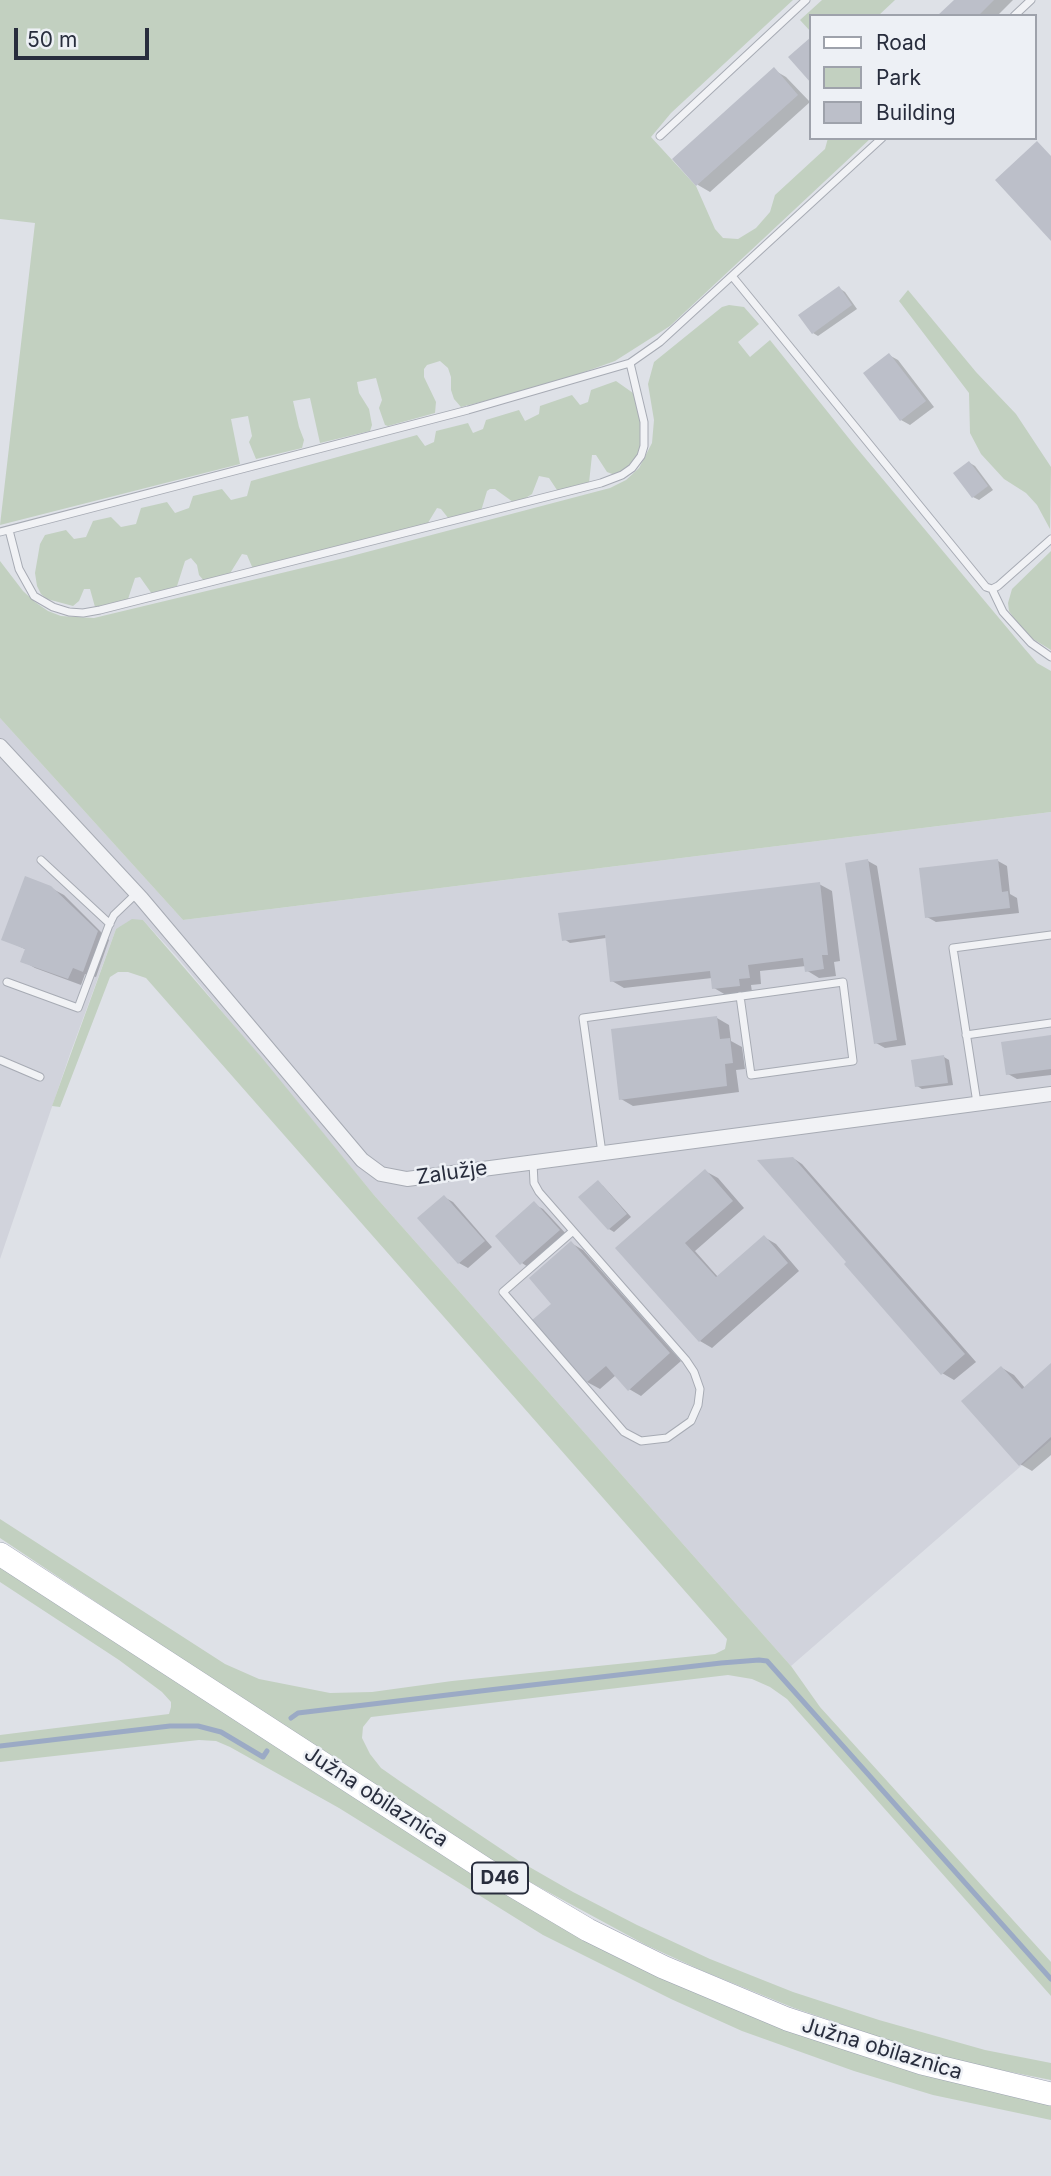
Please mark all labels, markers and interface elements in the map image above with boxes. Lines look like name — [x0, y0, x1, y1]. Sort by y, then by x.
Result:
scale bar — [18, 14, 152, 58]
legend — [810, 14, 1037, 140]
text: 50 m — [27, 27, 77, 52]
text: Road — [876, 30, 927, 55]
text: Park — [876, 65, 921, 90]
text: Building — [876, 100, 956, 125]
street label: Zalužje — [415, 1156, 489, 1190]
street label: Južna obilaznica — [299, 1741, 453, 1853]
road number: D46 — [472, 1862, 528, 1894]
street label: Južna obilaznica — [799, 2013, 965, 2085]

